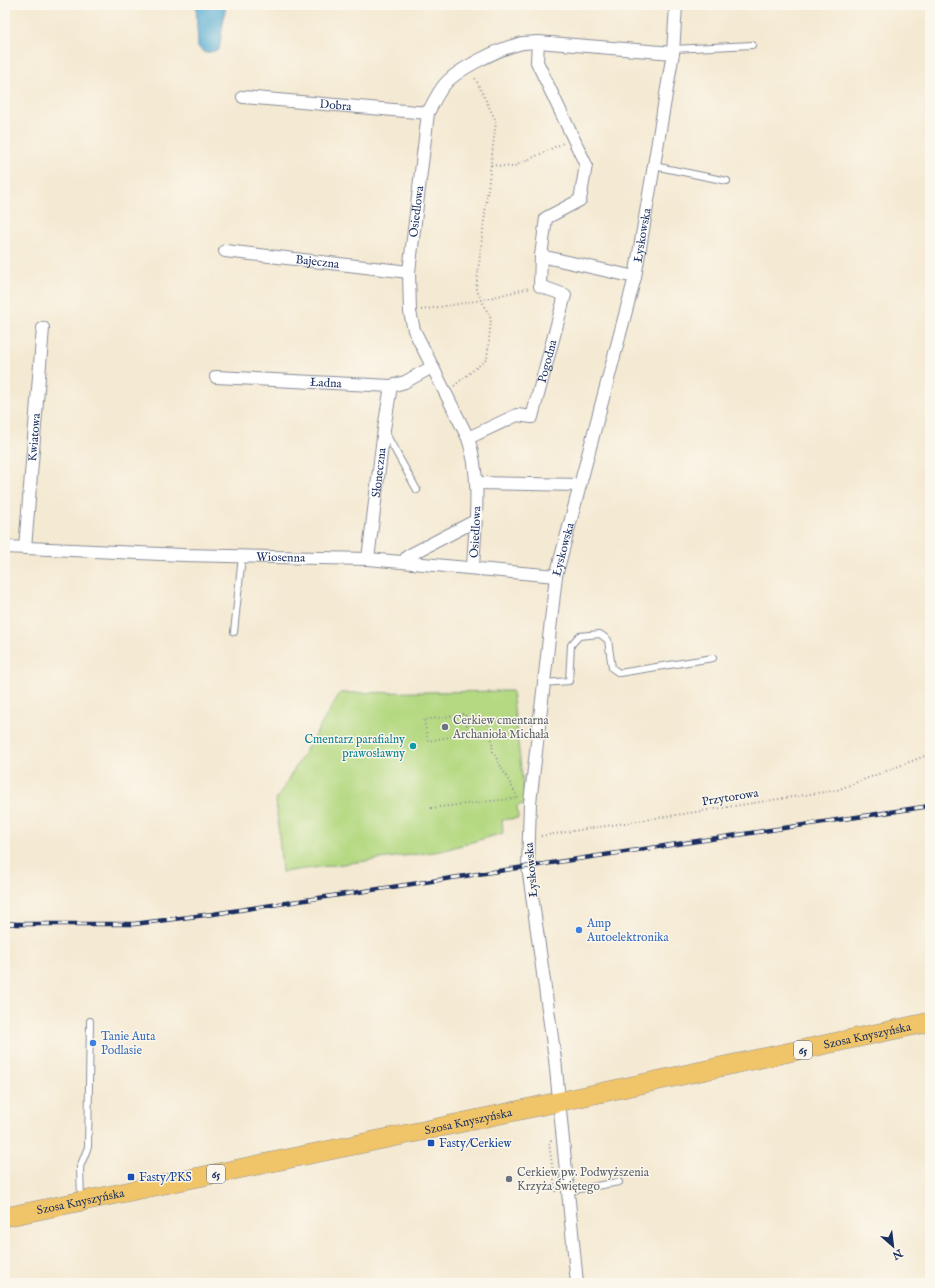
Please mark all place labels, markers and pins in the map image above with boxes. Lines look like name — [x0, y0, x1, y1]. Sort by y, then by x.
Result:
place label: Cerkiew cmentarna Archanioła Michała — [452, 713, 550, 742]
marker: Cerkiew cmentarna Archanioła Michała — [440, 722, 450, 732]
place label: Cmentarz parafialny prawosławny — [304, 732, 405, 762]
marker: Cmentarz parafialny prawosławny — [408, 741, 418, 751]
place label: Amp Autoelektronika — [586, 916, 670, 945]
marker: Amp Autoelektronika — [574, 925, 584, 935]
place label: Tanie Auta Podlasie — [101, 1029, 156, 1058]
marker: Tanie Auta Podlasie — [88, 1038, 98, 1048]
place label: Fasty/Cerkiew — [439, 1136, 512, 1151]
marker: Fasty/Cerkiew — [426, 1138, 436, 1148]
place label: Cerkiew pw. Podwyższenia Krzyża Świętego — [517, 1165, 650, 1194]
place label: Fasty/PKS — [139, 1170, 192, 1185]
marker: Fasty/PKS — [126, 1172, 136, 1182]
marker: Cerkiew pw. Podwyższenia Krzyża Świętego — [504, 1174, 514, 1184]

